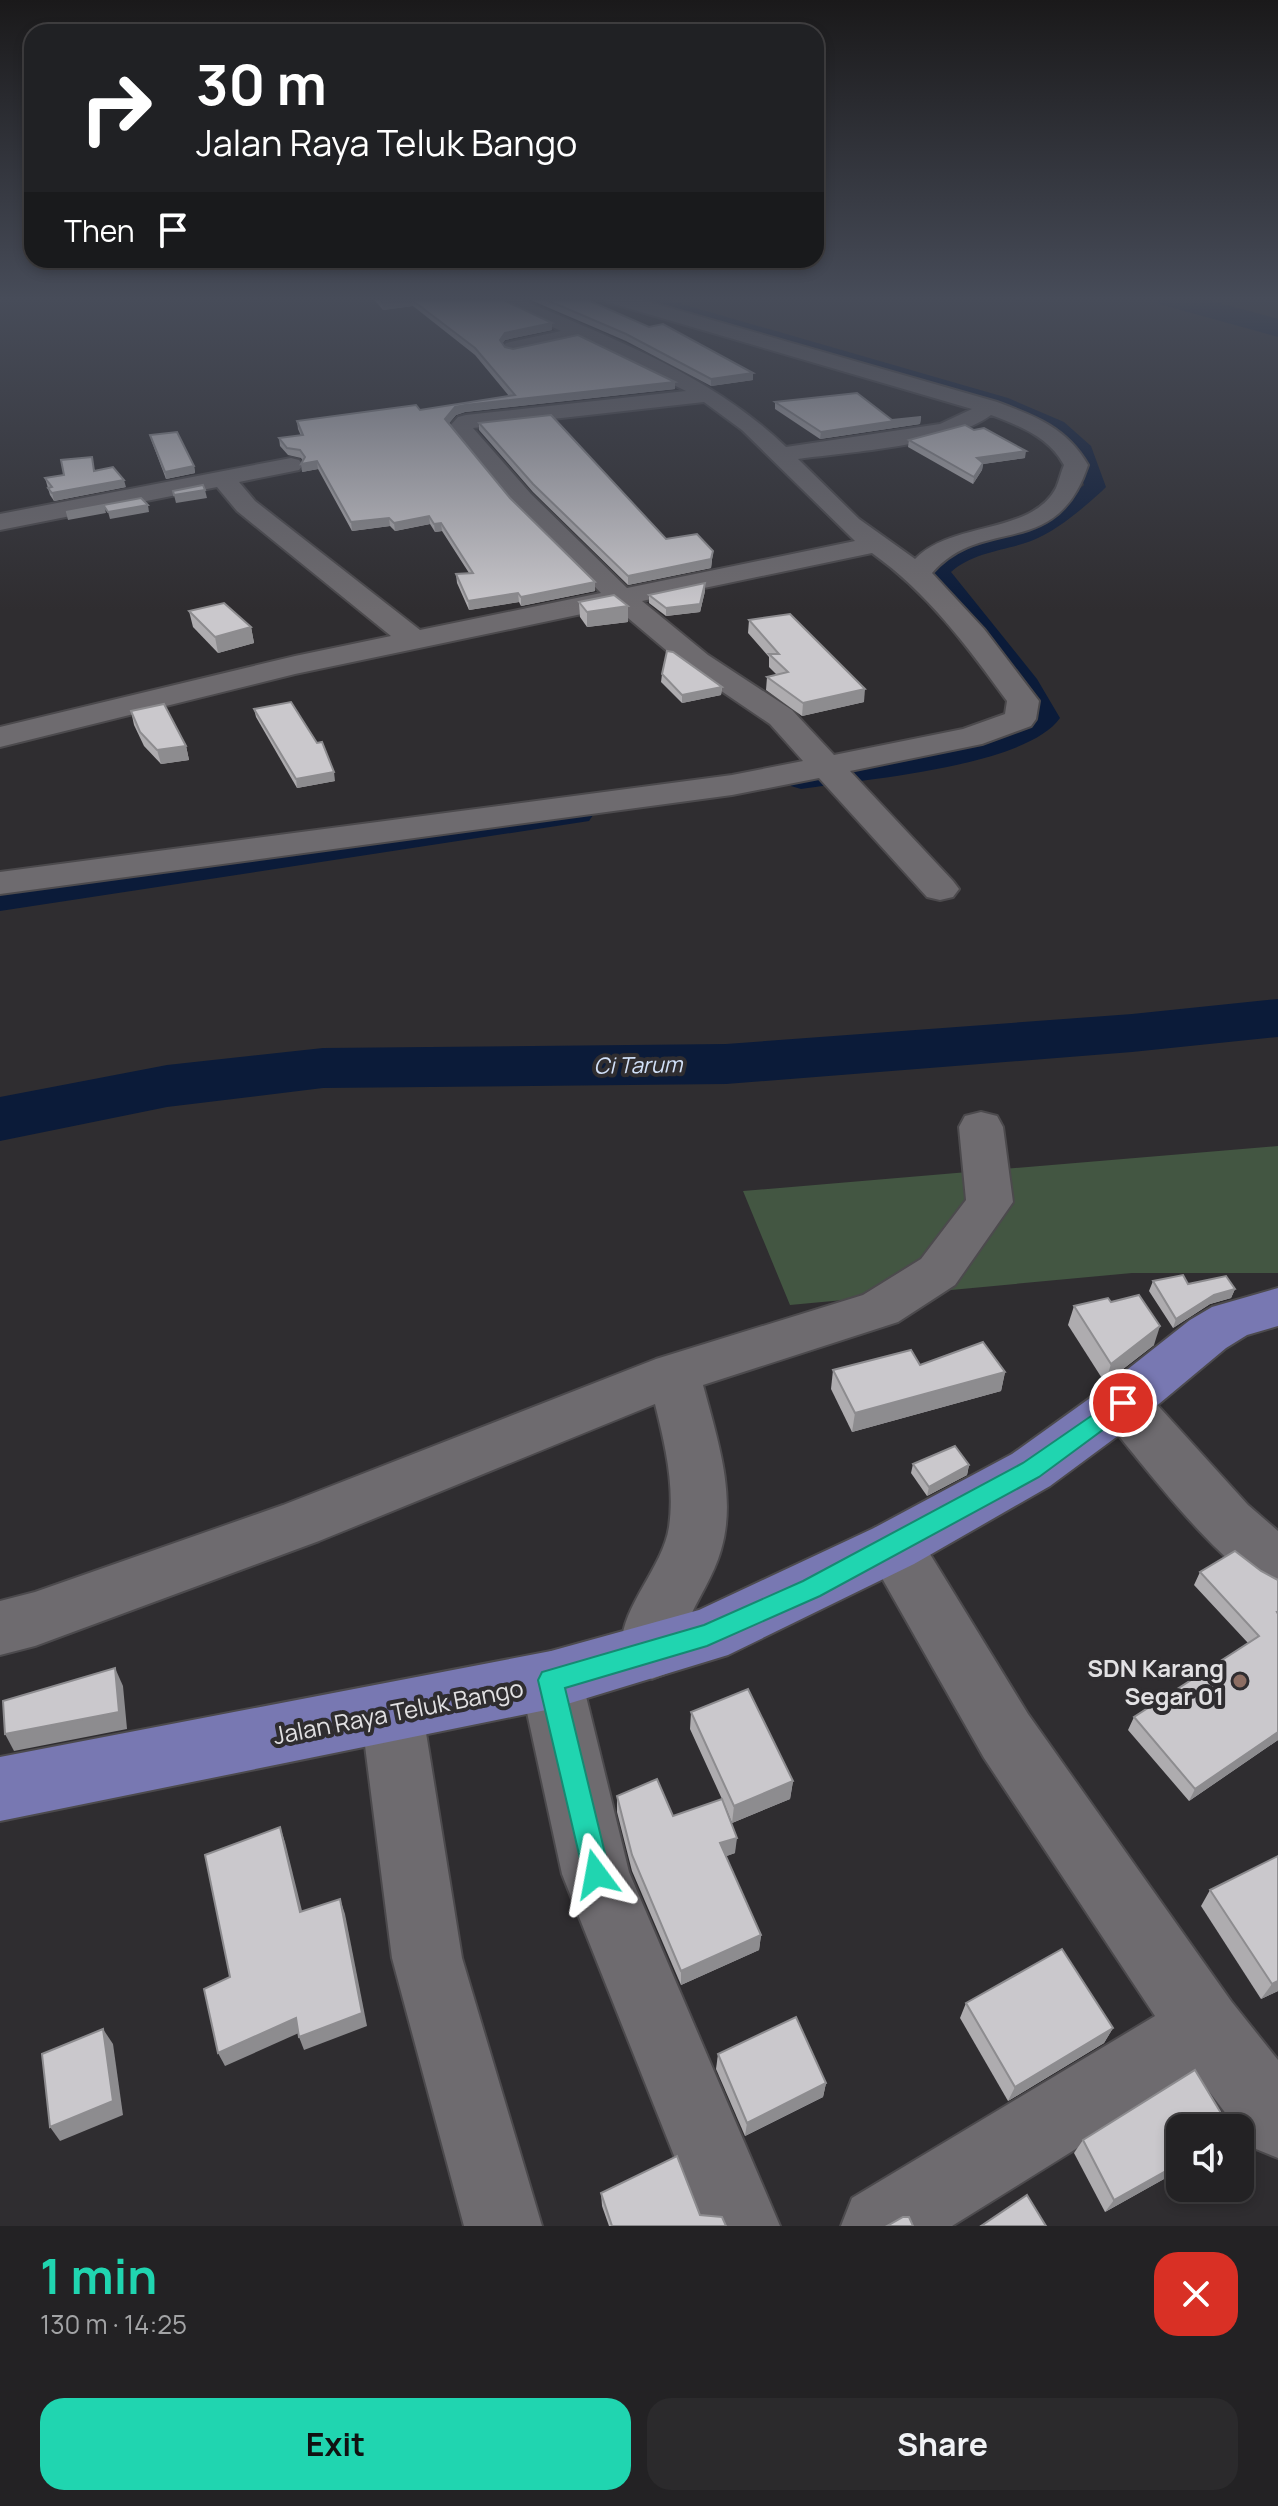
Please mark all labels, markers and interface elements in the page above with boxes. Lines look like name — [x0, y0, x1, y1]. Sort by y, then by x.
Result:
text: 30 m — [196, 45, 327, 122]
icon: right — [64, 56, 168, 160]
text: Jalan Raya Teluk Bango — [196, 118, 577, 167]
icon: arrive — [151, 208, 195, 252]
text: Then — [64, 210, 135, 251]
water label: Ci Tarum — [593, 1049, 684, 1081]
pin — [1089, 1369, 1157, 1437]
icon: arrive — [1101, 1381, 1145, 1425]
place label: SDN Karang Segar 01 — [1087, 1651, 1224, 1712]
street label: Jalan Raya Teluk Bango — [270, 1671, 526, 1751]
marker: SDN Karang Segar 01 — [1231, 1672, 1249, 1690]
position arrow — [554, 1832, 638, 1916]
map controls — [1166, 2114, 1254, 2202]
button: sound — [1166, 2114, 1254, 2202]
text: 1 min — [40, 2243, 157, 2308]
button: close — [1154, 2252, 1238, 2336]
text: 130 m · 14:25 — [40, 2306, 187, 2342]
button: Exit — [40, 2398, 631, 2490]
button: Share — [647, 2398, 1238, 2490]

